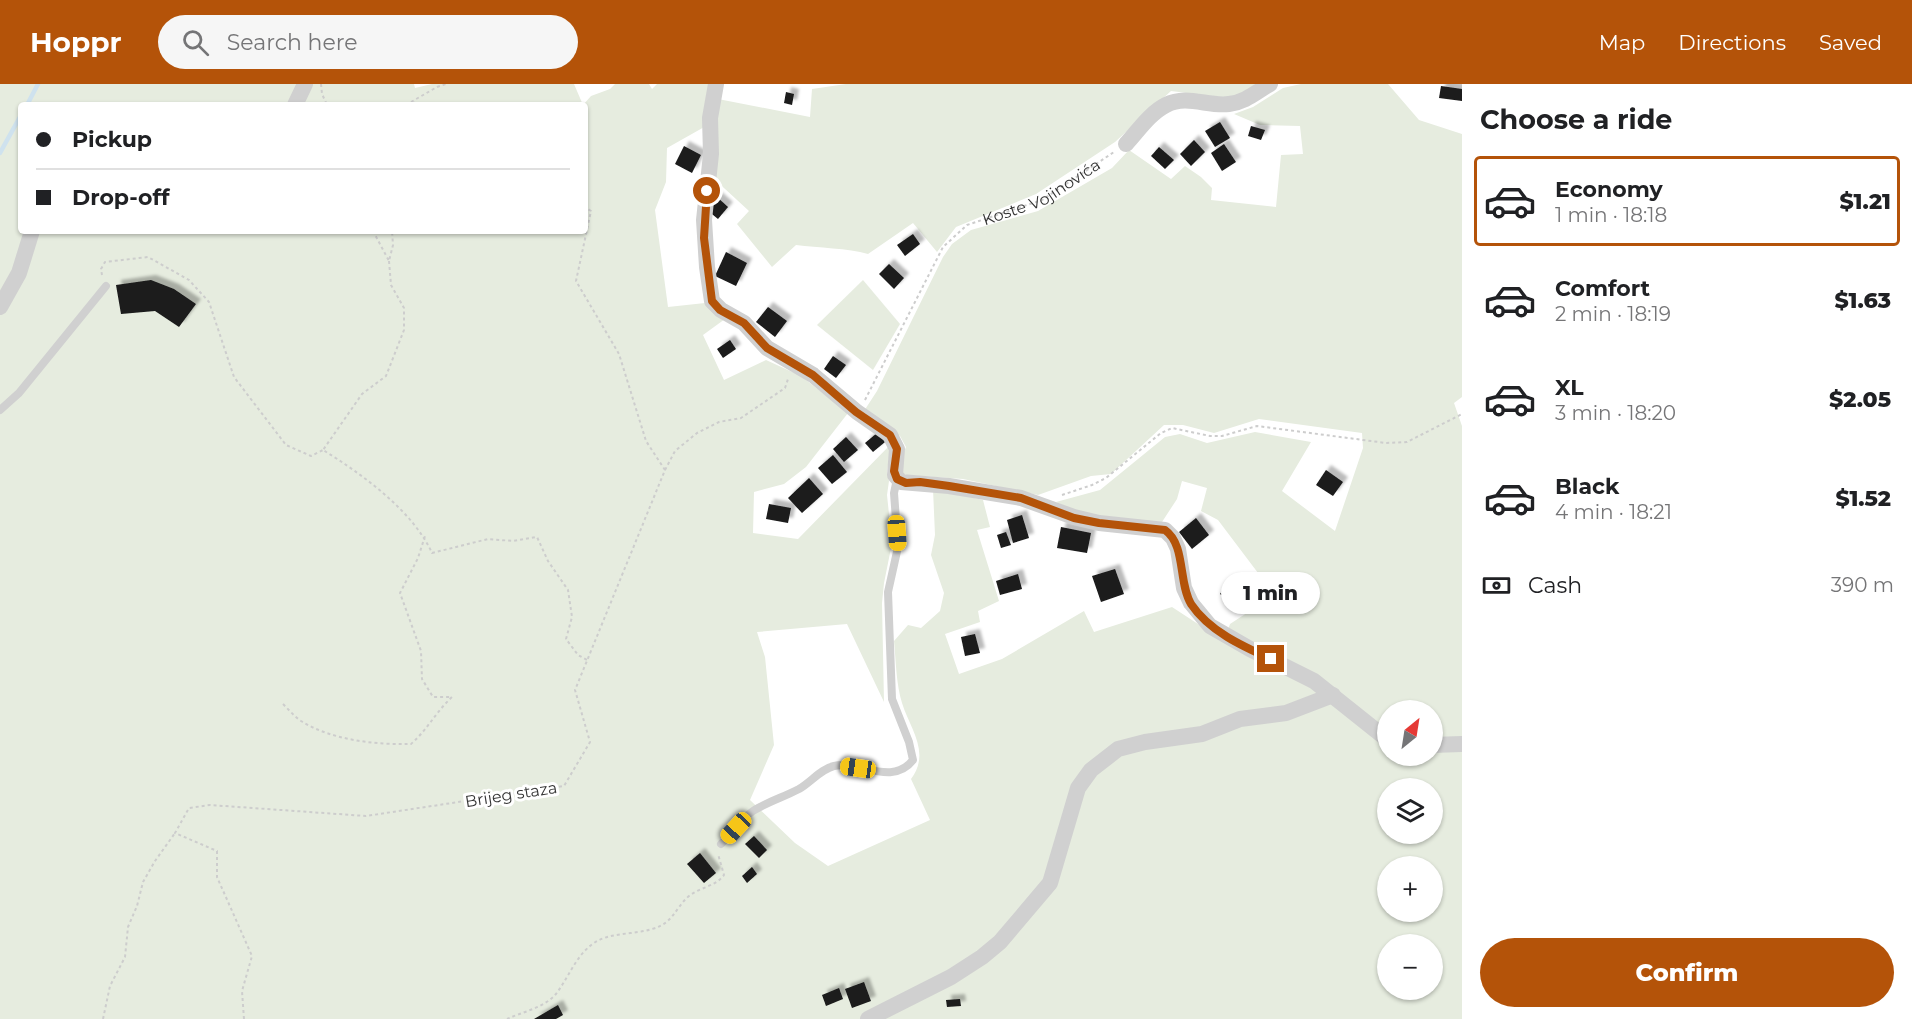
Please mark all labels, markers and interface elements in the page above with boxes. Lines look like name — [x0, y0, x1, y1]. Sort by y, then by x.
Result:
search box — [158, 15, 578, 69]
text: Hoppr — [30, 25, 122, 59]
icon: search — [179, 26, 212, 59]
text: Search here — [227, 29, 358, 56]
text: Map — [1599, 30, 1645, 55]
text: Directions — [1678, 30, 1786, 55]
text: Saved — [1819, 30, 1882, 55]
text: Choose a ride — [1480, 103, 1672, 136]
text: Pickup — [72, 126, 152, 153]
street label: Koste Vojinovića — [980, 155, 1104, 229]
icon: car — [1483, 174, 1537, 228]
text: Economy — [1555, 176, 1663, 203]
route start — [693, 177, 720, 204]
text: Drop-off — [72, 184, 170, 211]
text: $1.21 — [1840, 188, 1891, 215]
text: 1 min · 18:18 — [1555, 203, 1667, 227]
icon: car — [1483, 273, 1537, 327]
text: Comfort — [1555, 275, 1650, 302]
text: $1.63 — [1835, 287, 1891, 314]
text: 2 min · 18:19 — [1555, 302, 1671, 326]
icon: car — [1483, 372, 1537, 426]
text: XL — [1555, 374, 1584, 401]
text: $2.05 — [1829, 386, 1891, 413]
text: 3 min · 18:20 — [1555, 401, 1676, 425]
icon: car — [1483, 471, 1537, 525]
text: Black — [1555, 473, 1619, 500]
text: $1.52 — [1835, 485, 1891, 512]
text: 4 min · 18:21 — [1555, 500, 1672, 524]
car — [887, 514, 907, 552]
icon: cash — [1480, 569, 1513, 602]
callout: 1 min — [1222, 572, 1320, 614]
text: Cash — [1528, 572, 1582, 599]
text: 390 m — [1831, 573, 1894, 597]
text: 1 min — [1243, 581, 1298, 605]
route end — [1257, 645, 1284, 672]
north arrow — [1377, 700, 1443, 766]
map controls — [1377, 700, 1443, 1000]
car — [839, 757, 877, 779]
street label: Brijeg staza — [464, 778, 558, 811]
button: layers — [1377, 778, 1443, 844]
car — [717, 809, 755, 847]
button: + — [1377, 856, 1443, 922]
button: − — [1377, 934, 1443, 1000]
button: Confirm — [1480, 938, 1894, 1007]

